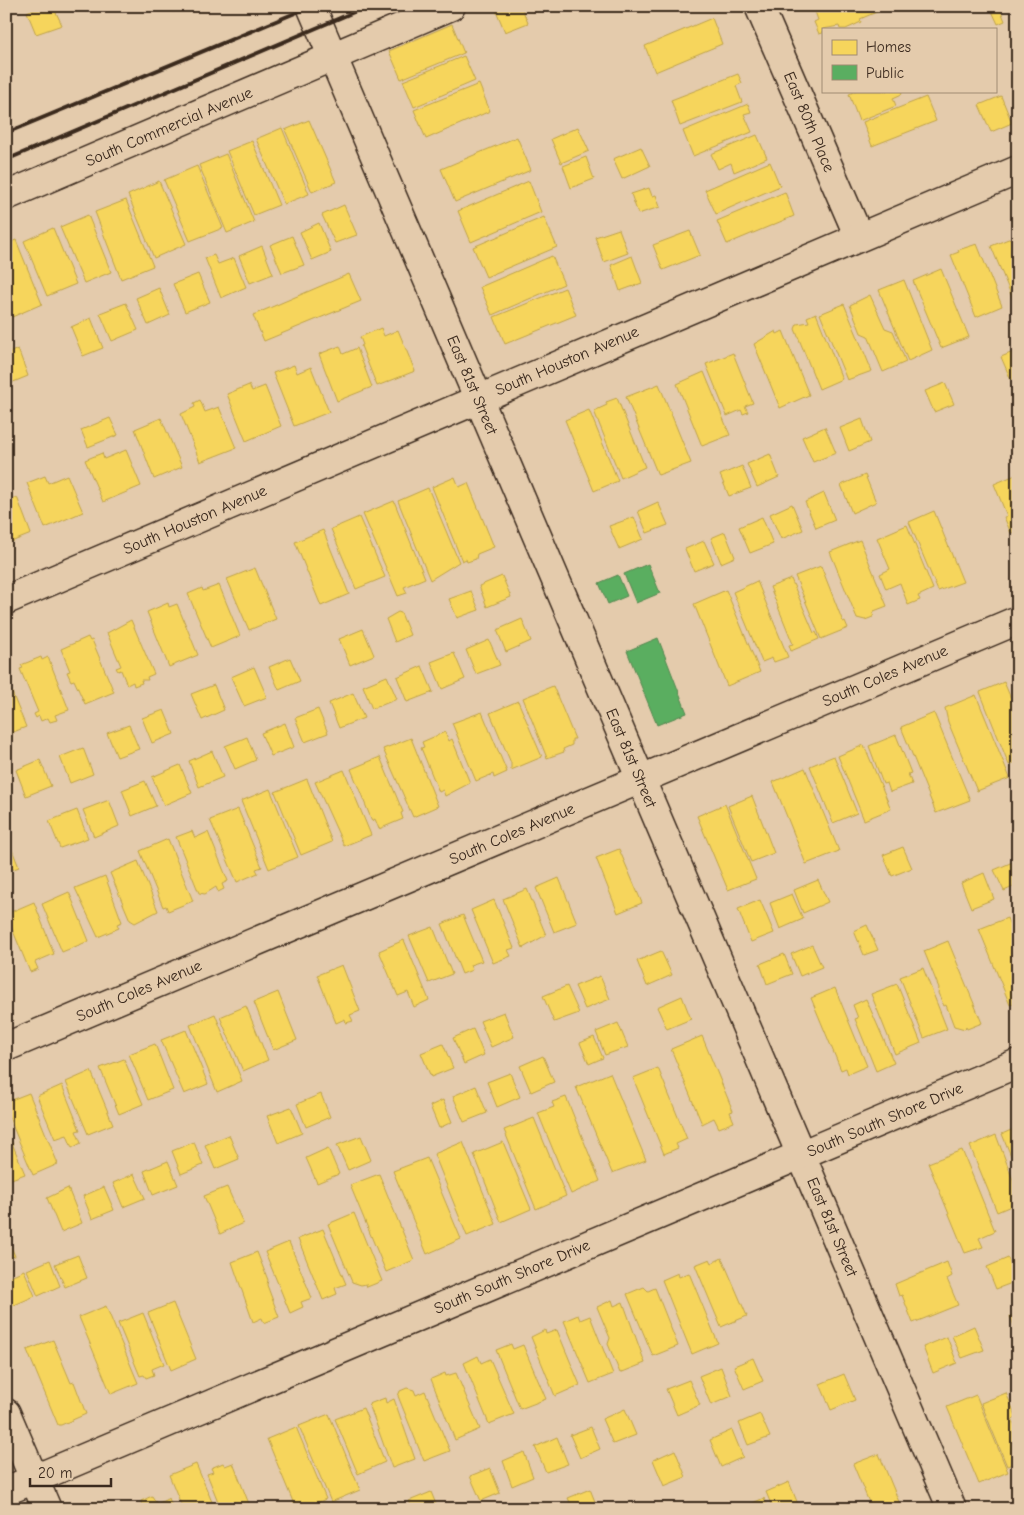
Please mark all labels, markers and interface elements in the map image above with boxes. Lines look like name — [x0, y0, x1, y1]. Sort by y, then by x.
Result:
legend — [822, 28, 996, 92]
text: Homes — [866, 38, 911, 56]
text: Public — [866, 64, 904, 82]
street label: East 80th Place — [780, 69, 838, 175]
street label: South Commercial Avenue — [83, 84, 255, 170]
street label: South Houston Avenue — [492, 323, 642, 399]
street label: East 81st Street — [443, 333, 501, 438]
street label: South Houston Avenue — [120, 482, 270, 558]
street label: South Coles Avenue — [820, 641, 950, 711]
street label: East 81st Street — [602, 706, 660, 811]
street label: South Coles Avenue — [447, 799, 577, 869]
street label: South Coles Avenue — [74, 956, 204, 1026]
street label: South South Shore Drive — [804, 1079, 966, 1161]
street label: East 81st Street — [803, 1175, 861, 1280]
street label: South South Shore Drive — [431, 1236, 593, 1318]
scale bar — [30, 1455, 111, 1487]
text: 20 m — [38, 1464, 72, 1482]

